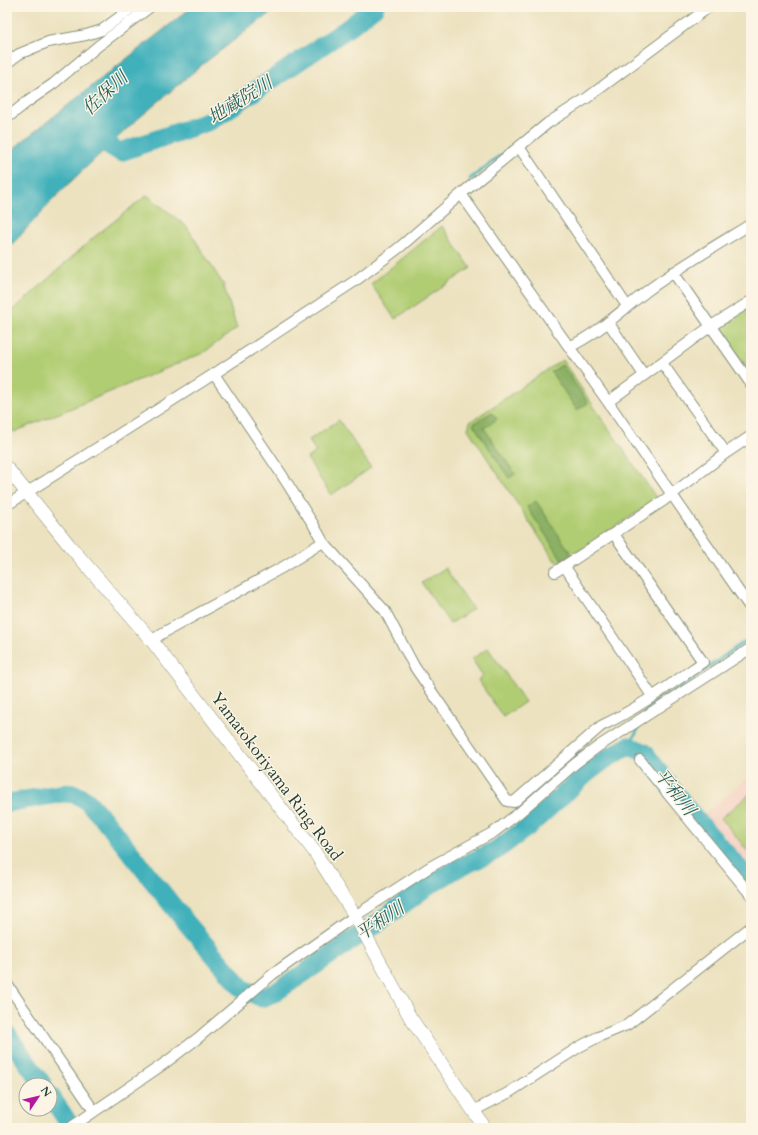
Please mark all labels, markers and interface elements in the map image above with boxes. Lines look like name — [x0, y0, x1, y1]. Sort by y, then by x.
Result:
water label: 佐保川 — [77, 64, 135, 121]
water label: 地蔵院川 — [203, 70, 279, 130]
street label: Yamatokoriyama Ring Road — [205, 687, 348, 865]
water label: 平和川 — [648, 763, 702, 823]
water label: 平和川 — [351, 895, 411, 947]
north arrow — [18, 1077, 58, 1117]
text: N — [37, 1083, 55, 1100]

